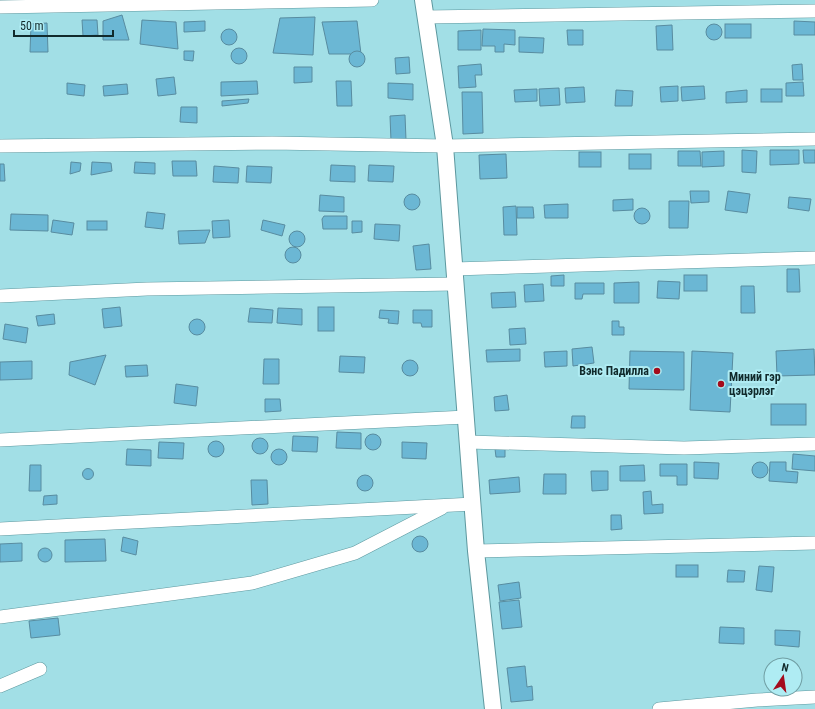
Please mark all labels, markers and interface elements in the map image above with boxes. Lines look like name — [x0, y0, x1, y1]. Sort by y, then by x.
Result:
scale bar — [14, 12, 113, 38]
text: 50 m — [20, 19, 44, 33]
place label: Вэнс Падилла — [579, 364, 649, 378]
marker: Вэнс Падилла — [652, 366, 662, 376]
place label: Миний гэр цэцэрлэг — [729, 370, 781, 398]
marker: Миний гэр цэцэрлэг — [716, 379, 726, 389]
north arrow — [763, 657, 803, 697]
text: N — [780, 661, 790, 675]

